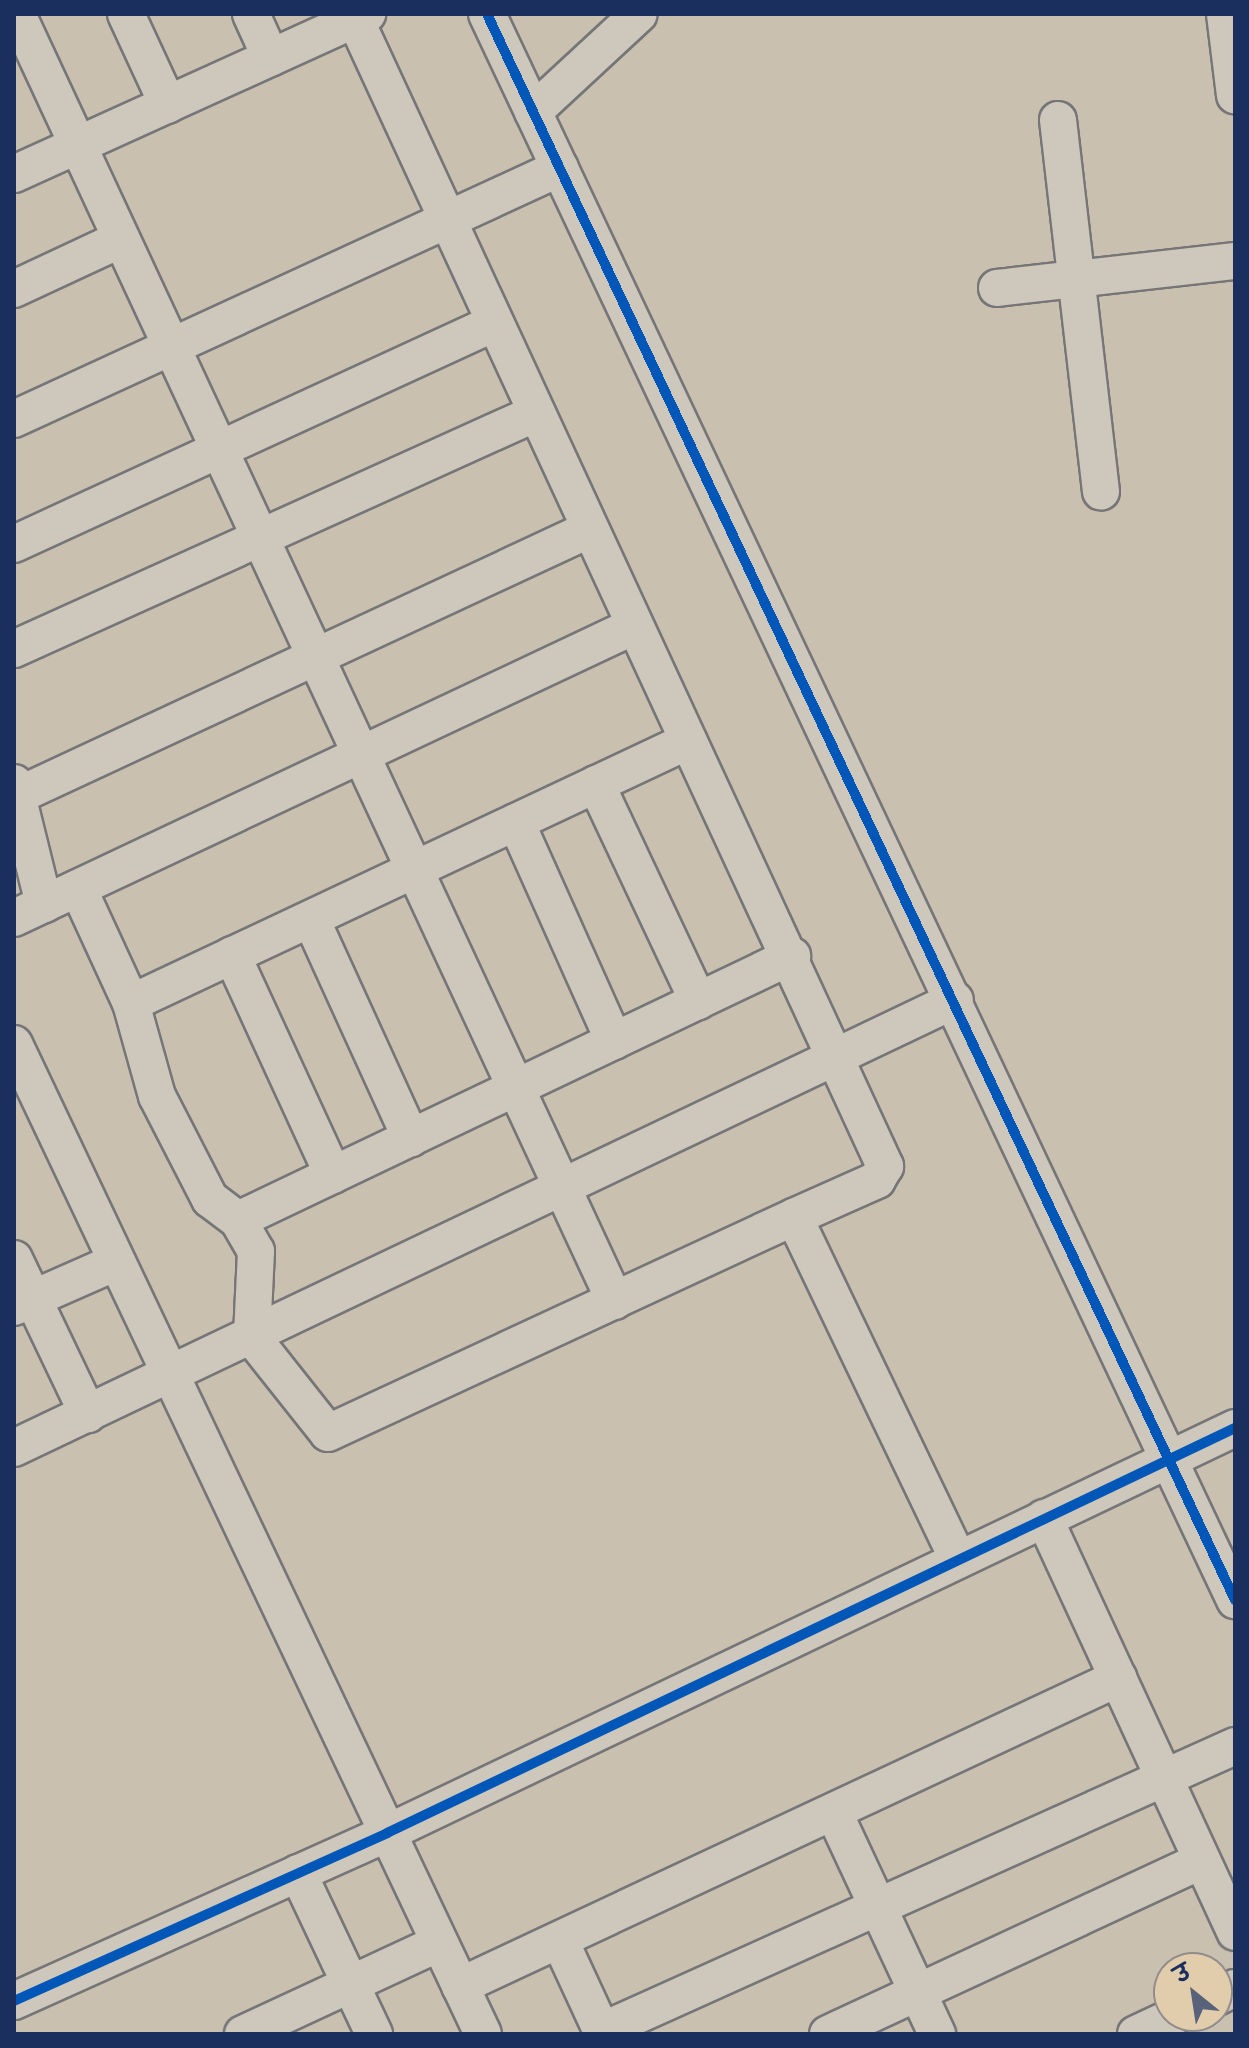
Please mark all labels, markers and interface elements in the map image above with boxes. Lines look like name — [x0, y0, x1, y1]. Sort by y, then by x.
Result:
north arrow — [1153, 1952, 1233, 2032]
text: उ — [1168, 1956, 1196, 1990]

